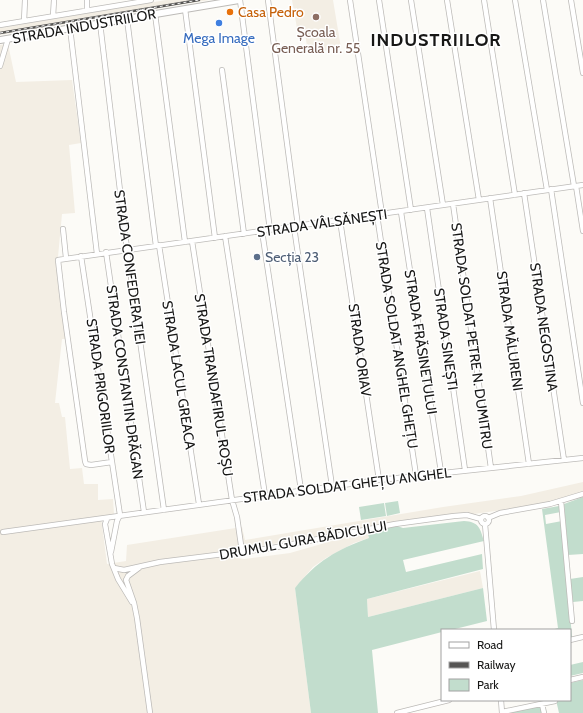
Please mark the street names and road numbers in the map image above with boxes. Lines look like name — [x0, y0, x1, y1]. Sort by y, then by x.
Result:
street label: STRADA INDUSTRIILOR — [11, 4, 158, 47]
street label: STRADA CONFEDERAȚIEI — [110, 189, 150, 345]
street label: STRADA VÂLSĂNEȘTI — [256, 205, 388, 241]
street label: STRADA SOLDAT PETRE N. DUMITRU — [447, 222, 497, 450]
street label: STRADA SOLDAT ANGHEL GHEȚU — [372, 240, 422, 450]
street label: STRADA NEGOSTINA — [526, 261, 562, 393]
street label: STRADA FRĂSINETULUI — [401, 268, 441, 416]
street label: STRADA MĂLURENI — [493, 270, 527, 392]
street label: STRADA CONSTANTIN DRĂGAN — [102, 284, 148, 480]
street label: STRADA SINEȘTI — [430, 287, 462, 391]
street label: STRADA TRANDAFIRUL ROȘU — [191, 292, 237, 478]
street label: STRADA LACUL GREACA — [158, 299, 200, 451]
street label: STRADA ORIAV — [345, 302, 376, 398]
street label: STRADA PRIGORIILOR — [83, 317, 119, 455]
street label: STRADA SOLDAT GHEȚU ANGHEL — [242, 463, 452, 507]
street label: DRUMUL GURA BĂDICULUI — [218, 516, 388, 564]

